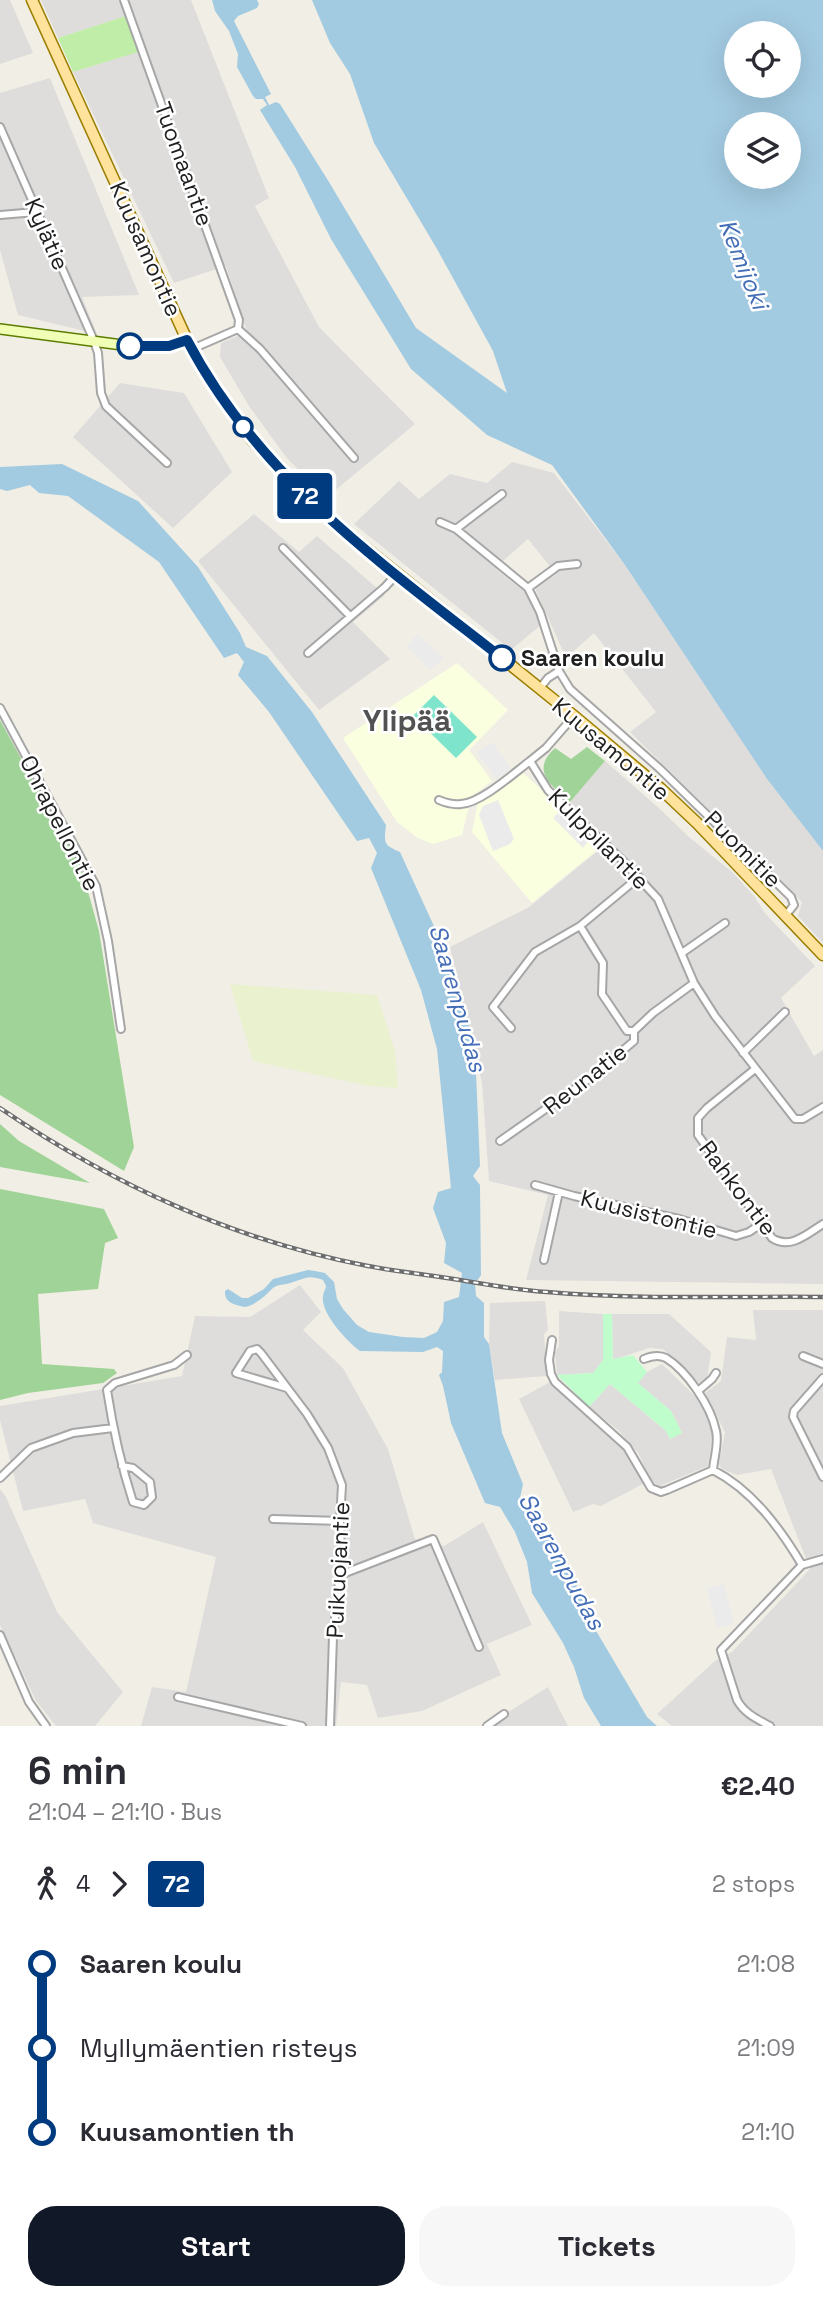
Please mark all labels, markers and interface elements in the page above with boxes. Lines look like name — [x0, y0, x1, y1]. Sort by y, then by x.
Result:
map controls — [724, 21, 801, 189]
button: locate — [724, 21, 801, 98]
street label: Tuomaantie — [148, 98, 220, 230]
button: layers — [724, 112, 801, 189]
street label: Kuusamontie — [103, 177, 189, 321]
street label: Kylätie — [18, 193, 76, 275]
water label: Kemijoki — [712, 214, 777, 316]
unlabelled marker — [117, 333, 143, 359]
unlabelled marker — [233, 417, 253, 437]
line badge: 72 — [274, 473, 336, 519]
text: 72 — [291, 480, 319, 511]
place label: Saaren koulu — [521, 643, 664, 673]
marker: Saaren koulu — [489, 645, 515, 671]
street label: Kuusamontie — [546, 691, 676, 807]
district label: Ylipää — [363, 701, 451, 740]
street label: Ohrapellontie — [13, 750, 107, 896]
street label: Kulppilantie — [542, 782, 656, 896]
street label: Puomitie — [698, 804, 788, 894]
water label: Saarenpudas — [422, 921, 494, 1077]
street label: Reunatie — [537, 1037, 633, 1121]
street label: Rahkontie — [692, 1134, 784, 1242]
street label: Kuusistontie — [578, 1183, 720, 1245]
water label: Saarenpudas — [512, 1487, 613, 1636]
street label: Puikuojantie — [319, 1501, 357, 1639]
text: 6 min — [28, 1747, 127, 1795]
text: €2.40 — [721, 1769, 795, 1803]
text: 21:04 – 21:10 · Bus — [28, 1797, 222, 1827]
icon: walk — [28, 1865, 66, 1903]
icon: forward — [100, 1865, 138, 1903]
text: 72 — [162, 1868, 190, 1899]
text: 4 — [76, 1869, 90, 1899]
text: 2 stops — [712, 1869, 795, 1899]
text: Saaren koulu — [80, 1947, 242, 1981]
text: 21:08 — [737, 1949, 795, 1979]
text: Myllymäentien risteys — [80, 2031, 357, 2065]
text: 21:09 — [737, 2033, 795, 2063]
text: Kuusamontien th — [80, 2115, 295, 2149]
text: 21:10 — [741, 2117, 795, 2147]
button: Start — [28, 2206, 405, 2286]
button: Tickets — [419, 2206, 795, 2286]

